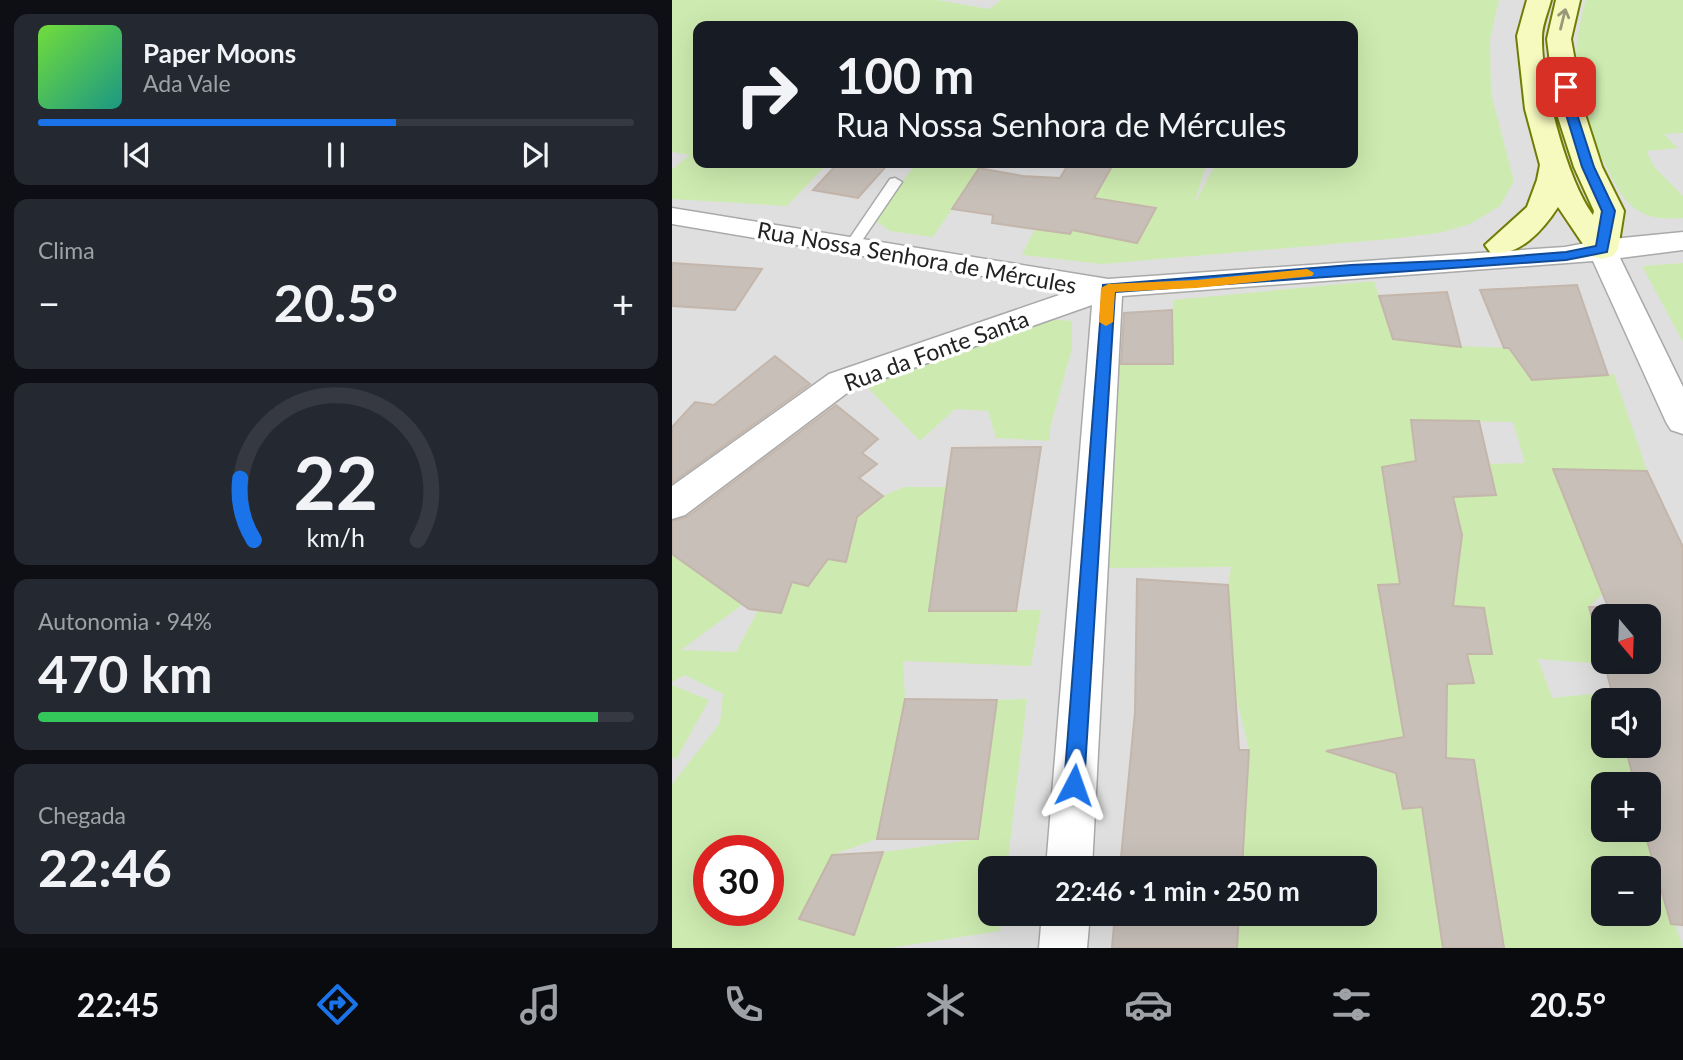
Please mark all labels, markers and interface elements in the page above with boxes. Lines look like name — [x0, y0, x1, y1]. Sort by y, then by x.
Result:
one-way arrow — [1557, 8, 1571, 31]
text: Paper Moons — [143, 37, 296, 69]
text: 100 m — [836, 46, 974, 104]
icon: right — [721, 49, 812, 140]
pin — [1536, 57, 1596, 117]
icon: arrive — [1547, 68, 1585, 106]
text: Ada Vale — [143, 69, 231, 97]
text: Rua Nossa Senhora de Mércules — [836, 105, 1286, 144]
icon: previous — [118, 136, 156, 174]
icon: pause — [317, 136, 355, 174]
icon: next — [516, 136, 554, 174]
street label: Rua Nossa Senhora de Mércules — [755, 215, 1079, 299]
text: Clima — [38, 236, 95, 264]
text: 20.5° — [274, 271, 398, 333]
text: − — [38, 280, 60, 326]
text: + — [612, 280, 634, 326]
street label: Rua da Fonte Santa — [840, 304, 1032, 396]
text: 22 — [294, 438, 378, 526]
text: km/h — [307, 522, 365, 552]
north arrow — [1591, 604, 1661, 674]
map controls — [1591, 604, 1661, 926]
text: Autonomia · 94% — [38, 607, 212, 635]
text: 470 km — [38, 642, 212, 704]
button: sound — [1591, 688, 1661, 758]
position arrow — [1037, 748, 1111, 822]
button: + — [1591, 772, 1661, 842]
text: Chegada — [38, 801, 126, 829]
speed limit sign: 30 — [693, 835, 784, 926]
text: 22:46 — [38, 836, 172, 898]
button: − — [1591, 856, 1661, 926]
text: 22:46 · 1 min · 250 m — [1055, 875, 1300, 907]
icon: directions — [313, 980, 362, 1029]
icon: music — [516, 980, 565, 1029]
icon: phone — [719, 980, 768, 1029]
icon: climate — [921, 980, 970, 1029]
icon: car — [1124, 980, 1173, 1029]
icon: filters — [1327, 980, 1376, 1029]
text: 22:45 — [77, 985, 159, 1024]
text: 20.5° — [1529, 985, 1606, 1024]

